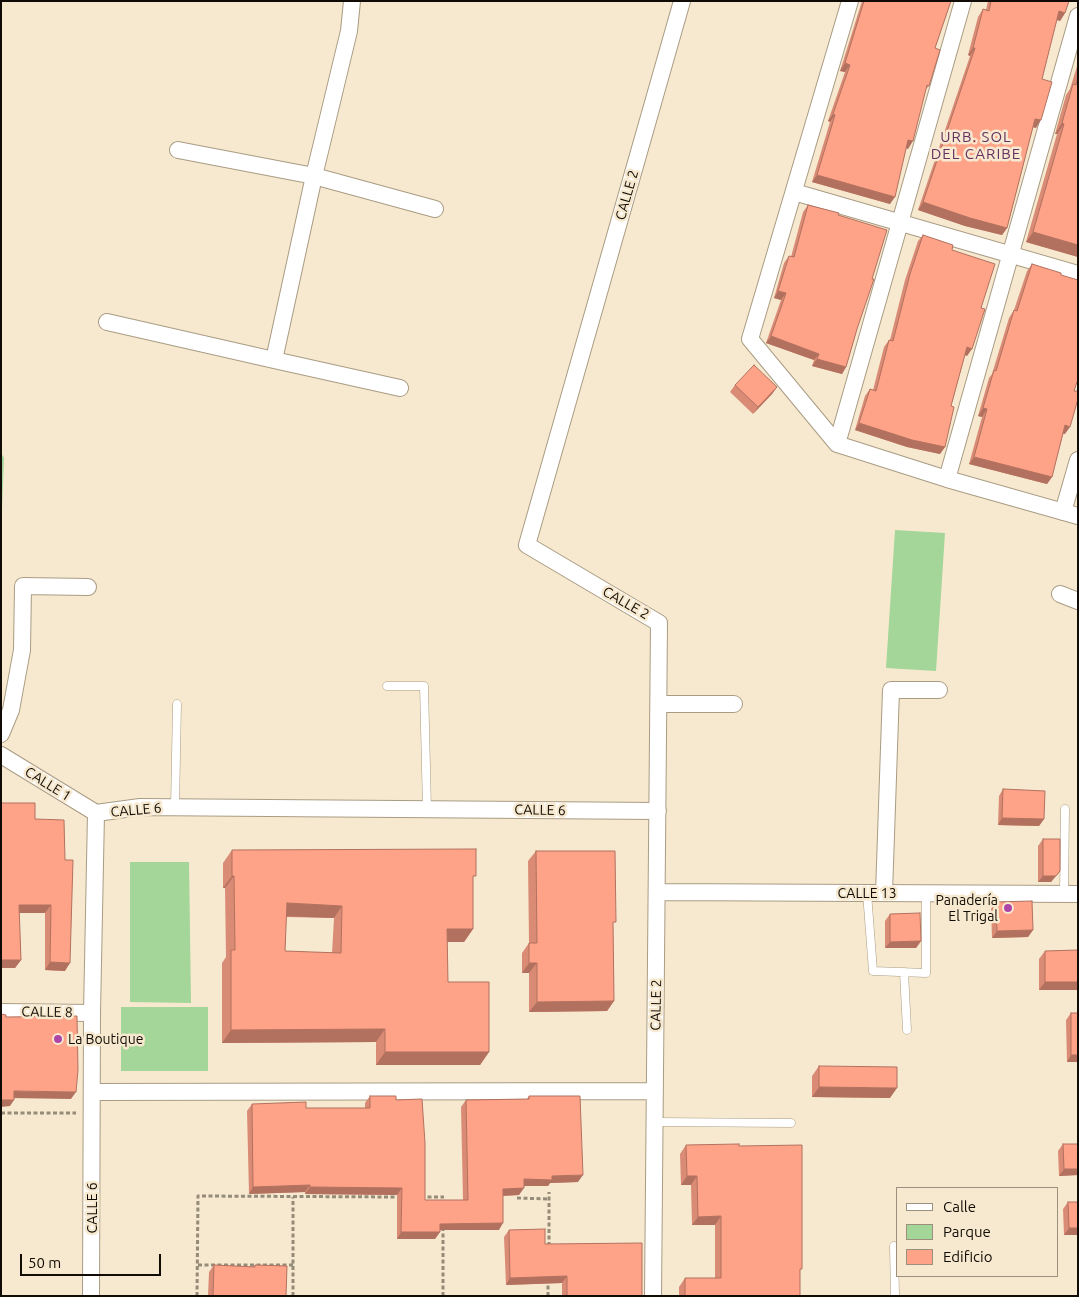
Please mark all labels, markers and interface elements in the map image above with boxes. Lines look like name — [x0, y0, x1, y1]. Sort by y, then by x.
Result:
district label: URB. SOL DEL CARIBE — [929, 128, 1023, 163]
street label: CALLE 2 — [612, 168, 642, 222]
street label: CALLE 2 — [600, 583, 652, 623]
street label: CALLE 1 — [22, 763, 74, 805]
street label: CALLE 6 — [110, 799, 162, 821]
street label: CALLE 6 — [514, 801, 566, 819]
street label: CALLE 13 — [837, 885, 897, 901]
place label: Panadería El Trigal — [936, 892, 998, 924]
marker: Panadería El Trigal — [1002, 902, 1014, 914]
street label: CALLE 2 — [647, 979, 665, 1031]
street label: CALLE 8 — [21, 1003, 73, 1021]
place label: La Boutique — [68, 1031, 143, 1047]
marker: La Boutique — [52, 1033, 64, 1045]
street label: CALLE 6 — [84, 1182, 100, 1234]
legend — [896, 1187, 1059, 1277]
text: Calle — [943, 1198, 976, 1215]
text: Parque — [943, 1223, 991, 1240]
scale bar — [22, 1244, 164, 1276]
text: Edificio — [943, 1248, 992, 1265]
text: 50 m — [28, 1254, 61, 1271]

